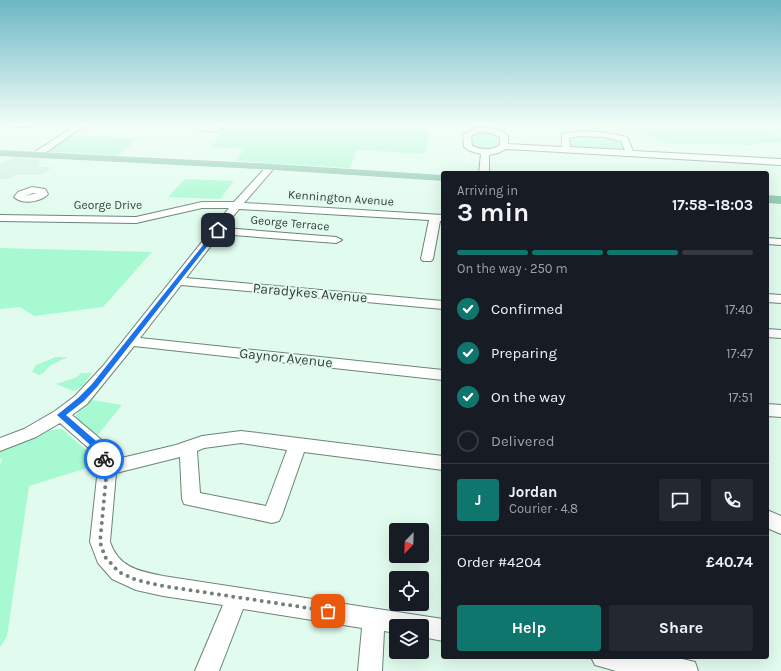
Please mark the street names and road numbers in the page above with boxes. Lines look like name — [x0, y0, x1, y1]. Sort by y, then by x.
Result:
street label: Kennington Avenue — [288, 187, 394, 209]
street label: George Drive — [74, 198, 142, 212]
street label: George Terrace — [250, 213, 330, 233]
street label: Paradykes Avenue — [252, 280, 368, 306]
street label: Gaynor Avenue — [238, 345, 334, 371]

